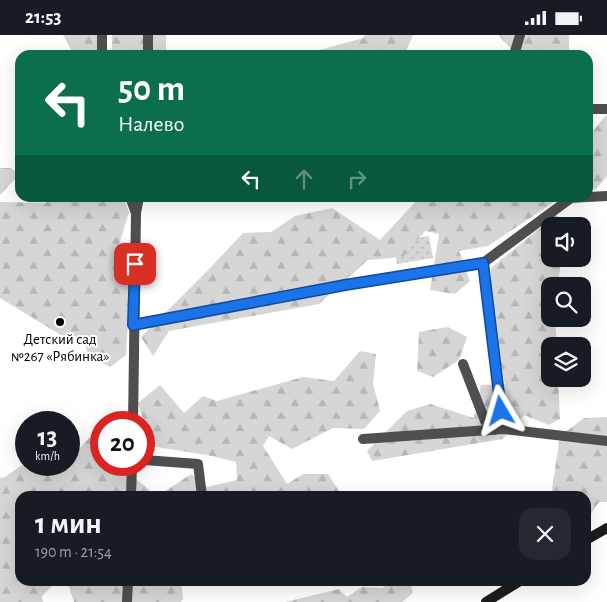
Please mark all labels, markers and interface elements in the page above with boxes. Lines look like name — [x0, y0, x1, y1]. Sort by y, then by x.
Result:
text: 21:53 — [25, 8, 62, 27]
icon: left — [35, 70, 100, 135]
text: 50 m — [118, 72, 185, 107]
text: Налево — [118, 113, 184, 135]
icon: left — [237, 165, 265, 193]
icon: ahead — [290, 165, 318, 193]
icon: right — [343, 165, 371, 193]
map controls — [541, 217, 591, 387]
button: sound — [541, 217, 591, 267]
pin — [114, 243, 156, 285]
icon: arrive — [121, 250, 149, 278]
button: search — [541, 277, 591, 327]
marker: Детский сад №267 «Рябинка» — [54, 316, 66, 328]
place label: Детский сад №267 «Рябинка» — [11, 332, 109, 364]
button: layers — [541, 337, 591, 387]
position arrow — [474, 384, 526, 436]
speed limit sign: 20 — [90, 411, 155, 476]
text: 13 — [38, 425, 57, 450]
text: km/h — [35, 450, 60, 462]
button: close — [519, 508, 571, 560]
text: 1 мин — [35, 509, 102, 539]
text: 190 m · 21:54 — [35, 544, 112, 560]

